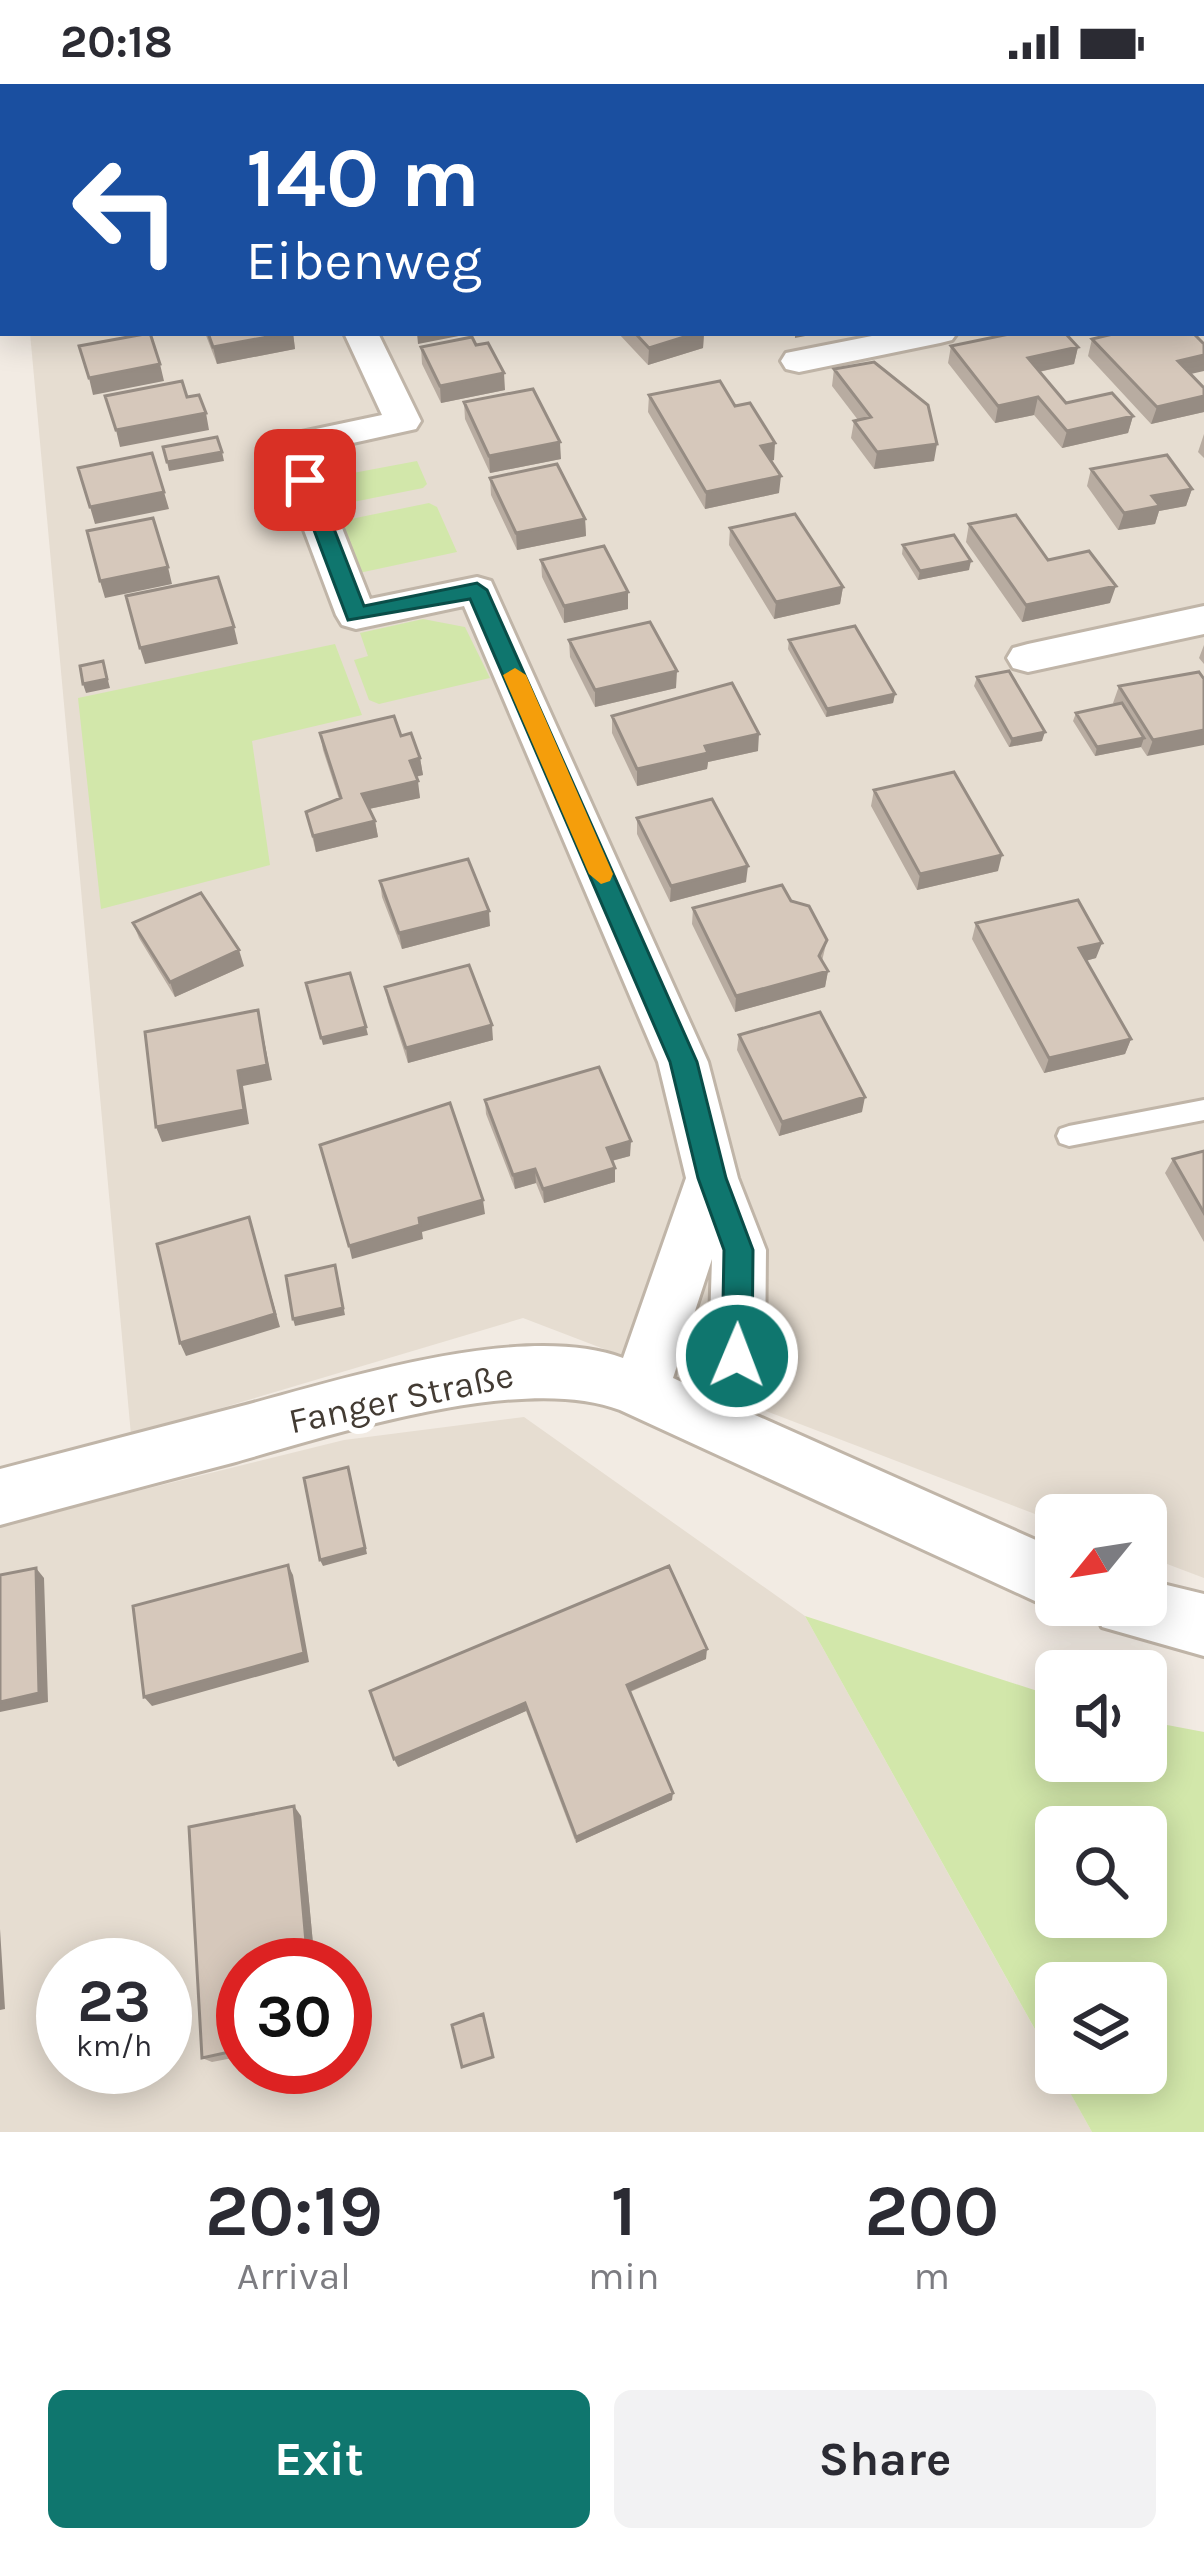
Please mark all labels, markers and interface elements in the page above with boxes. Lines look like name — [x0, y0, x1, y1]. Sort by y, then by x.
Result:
text: 20:18 — [60, 16, 173, 68]
text: 140 m — [246, 129, 480, 227]
icon: left — [48, 132, 204, 288]
text: Eibenweg — [246, 229, 482, 293]
pin — [254, 429, 356, 531]
icon: arrive — [272, 447, 338, 513]
position arrow — [674, 1293, 800, 1419]
street label: Fanger Straße — [285, 1354, 517, 1442]
north arrow — [1035, 1494, 1167, 1626]
map controls — [1035, 1494, 1167, 2094]
button: sound — [1035, 1650, 1167, 1782]
button: search — [1035, 1806, 1167, 1938]
speed limit sign: 30 — [216, 1938, 372, 2094]
button: layers — [1035, 1962, 1167, 2094]
text: 23 — [77, 1966, 151, 2036]
text: km/h — [76, 2028, 152, 2064]
text: 20:19 — [205, 2169, 383, 2253]
text: 1 — [611, 2169, 637, 2253]
text: 200 — [864, 2169, 999, 2253]
text: Arrival — [237, 2253, 351, 2299]
text: min — [588, 2253, 660, 2299]
text: m — [913, 2253, 950, 2299]
button: Exit — [48, 2390, 590, 2528]
button: Share — [614, 2390, 1156, 2528]

